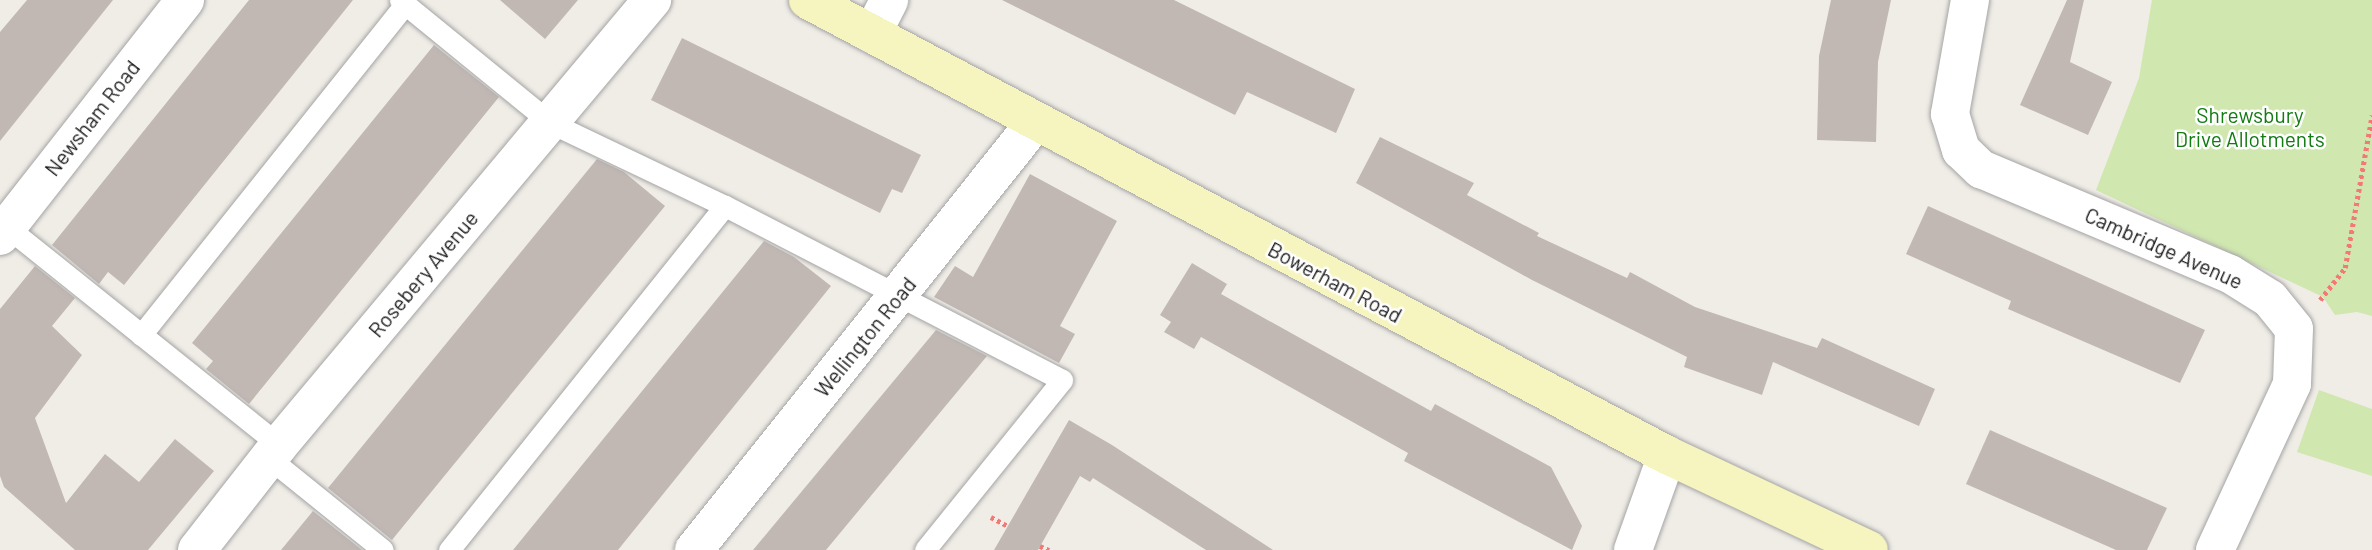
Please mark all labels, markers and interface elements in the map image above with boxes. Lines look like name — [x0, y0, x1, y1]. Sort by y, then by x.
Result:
street label: Newsham Road — [39, 55, 145, 181]
park label: Shrewsbury Drive Allotments — [2175, 102, 2325, 152]
street label: Cambridge Avenue — [2081, 202, 2247, 294]
street label: Rosebery Avenue — [363, 206, 483, 342]
street label: Bowerham Road — [1264, 236, 1406, 328]
street label: Wellington Road — [809, 272, 921, 402]

